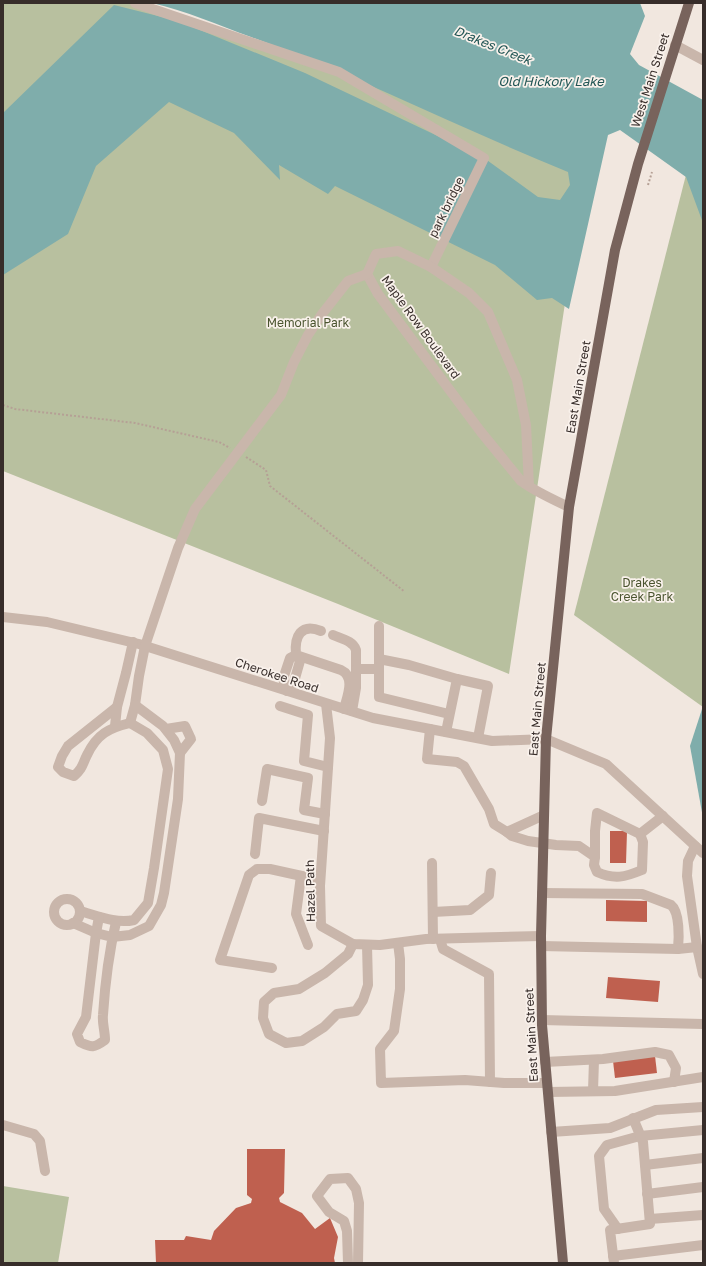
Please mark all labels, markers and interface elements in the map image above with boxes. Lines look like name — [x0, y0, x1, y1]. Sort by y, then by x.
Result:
water label: Drakes Creek — [452, 22, 536, 68]
street label: West Main Street — [628, 31, 672, 129]
water label: Old Hickory Lake — [498, 73, 605, 89]
street label: park bridge — [425, 174, 467, 240]
street label: Maple Row Boulevard — [378, 272, 464, 382]
park label: Memorial Park — [267, 315, 350, 330]
street label: East Main Street — [562, 339, 594, 435]
park label: Drakes Creek Park — [611, 575, 673, 604]
street label: Cherokee Road — [233, 654, 321, 696]
street label: East Main Street — [525, 661, 549, 757]
street label: Hazel Path — [302, 860, 318, 922]
street label: East Main Street — [521, 987, 541, 1083]

